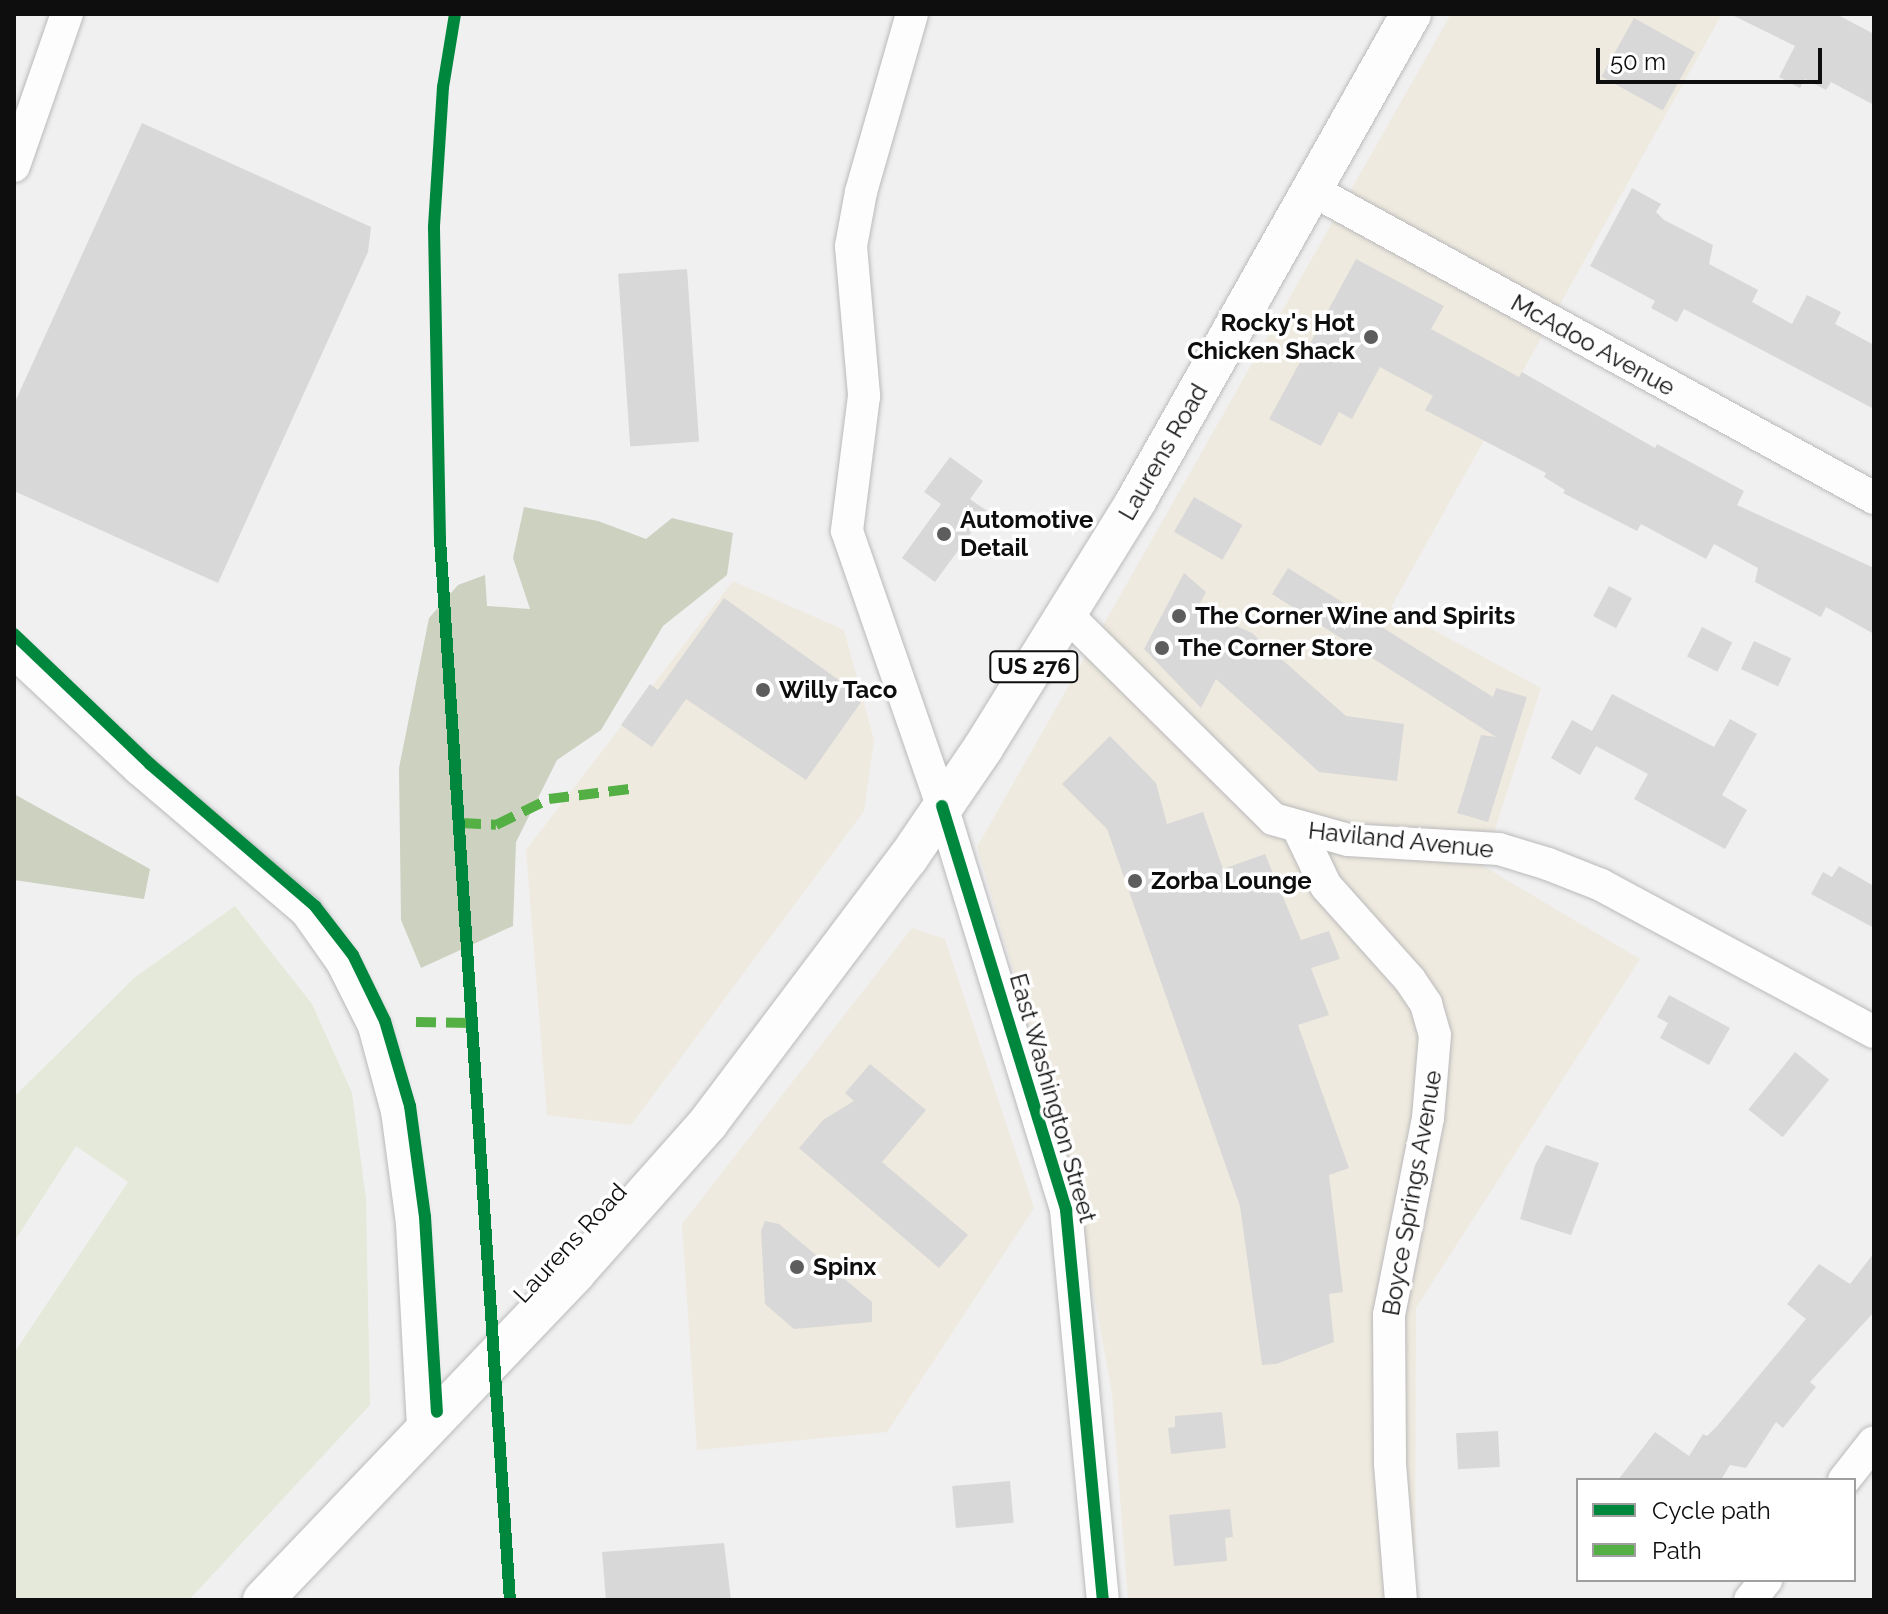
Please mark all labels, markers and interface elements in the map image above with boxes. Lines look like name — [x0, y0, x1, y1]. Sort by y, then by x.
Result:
scale bar — [1600, 32, 1826, 82]
text: 50 m — [1610, 47, 1666, 76]
street label: McAdoo Avenue — [1506, 288, 1680, 402]
place label: Rocky's Hot Chicken Shack — [1187, 309, 1355, 365]
marker: Rocky's Hot Chicken Shack — [1362, 328, 1380, 346]
street label: Laurens Road — [1112, 379, 1214, 525]
place label: Automotive Detail — [960, 506, 1093, 562]
marker: Automotive Detail — [935, 525, 953, 543]
place label: The Corner Wine and Spirits — [1195, 602, 1517, 630]
marker: The Corner Wine and Spirits — [1170, 607, 1188, 625]
place label: The Corner Store — [1178, 634, 1373, 662]
marker: The Corner Store — [1153, 639, 1171, 657]
road number: US 276 — [988, 649, 1080, 685]
place label: Willy Taco — [779, 676, 898, 704]
marker: Willy Taco — [754, 681, 772, 699]
street label: Haviland Avenue — [1306, 816, 1496, 864]
place label: Zorba Lounge — [1151, 867, 1312, 895]
marker: Zorba Lounge — [1126, 872, 1144, 890]
street label: East Washington Street — [1004, 970, 1102, 1226]
street label: Boyce Springs Avenue — [1376, 1068, 1448, 1318]
street label: Laurens Road — [507, 1177, 633, 1309]
place label: Spinx — [813, 1253, 876, 1281]
marker: Spinx — [788, 1258, 806, 1276]
legend — [1576, 1478, 1856, 1582]
text: Cycle path — [1652, 1496, 1771, 1525]
text: Path — [1652, 1536, 1702, 1565]

